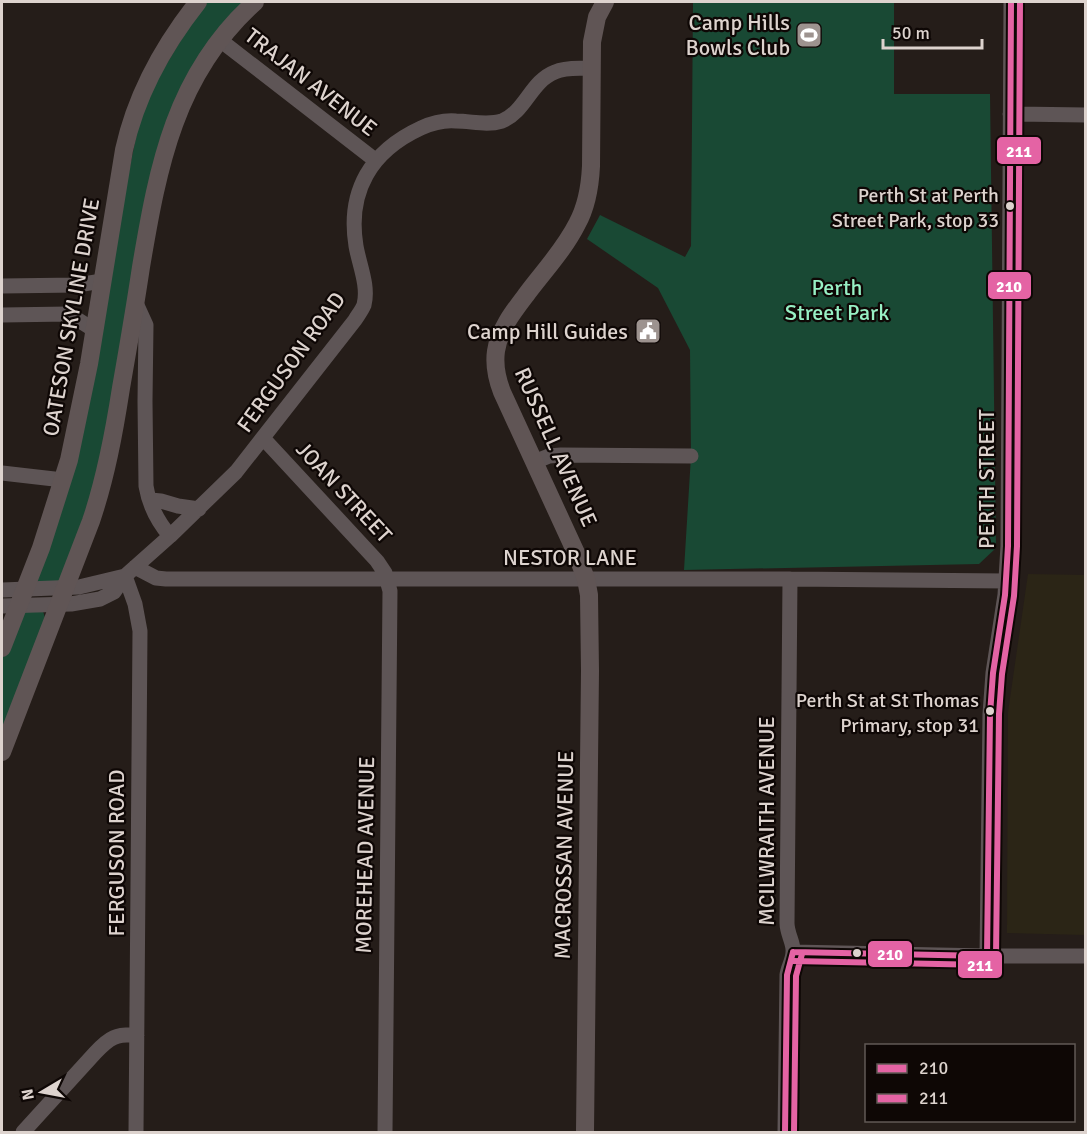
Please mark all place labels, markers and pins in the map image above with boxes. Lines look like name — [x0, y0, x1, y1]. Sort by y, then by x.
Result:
place label: Camp Hills Bowls Club — [686, 9, 790, 61]
sports icon: Camp Hills Bowls Club — [794, 20, 824, 50]
place label: Perth St at Perth Street Park, stop 33 — [832, 183, 999, 233]
marker: Perth St at Perth Street Park, stop 33 — [1004, 200, 1016, 212]
public building icon: Camp Hill Guides — [633, 316, 663, 346]
place label: Camp Hill Guides — [467, 318, 628, 345]
place label: Perth St at St Thomas Primary, stop 31 — [796, 688, 979, 738]
marker: Perth St at St Thomas Primary, stop 31 — [984, 705, 996, 717]
unlabelled marker — [851, 947, 863, 959]

